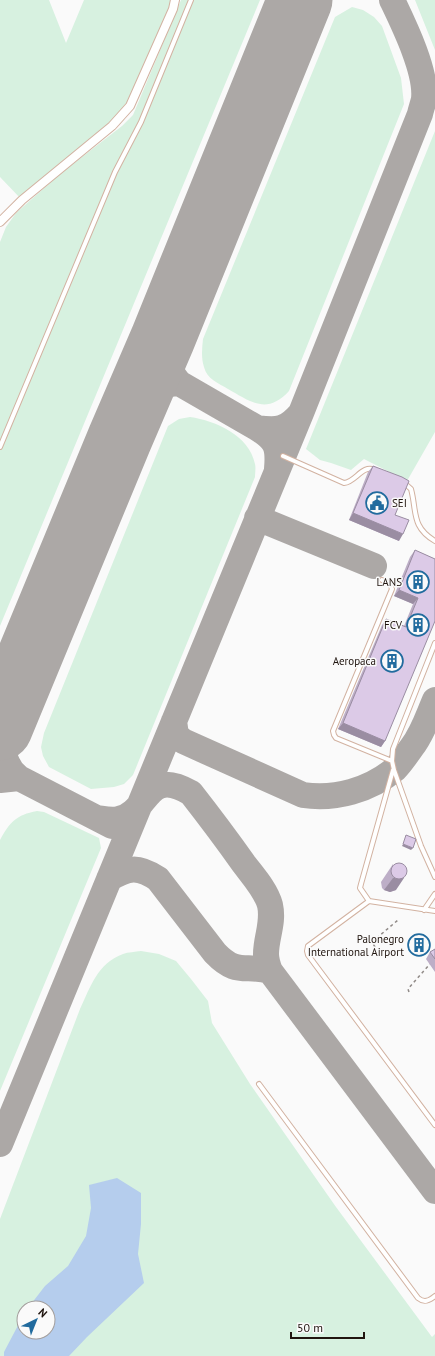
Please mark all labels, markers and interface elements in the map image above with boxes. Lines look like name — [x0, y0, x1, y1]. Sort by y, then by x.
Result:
public building icon: SEI — [364, 490, 390, 516]
place label: SEI — [392, 496, 407, 510]
building icon: LANS — [405, 569, 431, 595]
place label: LANS — [377, 575, 402, 589]
building icon: FCV — [405, 612, 431, 638]
place label: FCV — [384, 618, 403, 632]
building icon: Aeropaca — [379, 648, 405, 674]
place label: Aeropaca — [333, 654, 376, 668]
place label: Palonegro International Airport — [308, 932, 404, 959]
building icon: Palonegro International Airport — [406, 932, 432, 958]
north arrow — [16, 1300, 56, 1340]
text: N — [35, 1305, 50, 1320]
scale bar — [291, 1314, 364, 1340]
text: 50 m — [297, 1320, 323, 1335]

